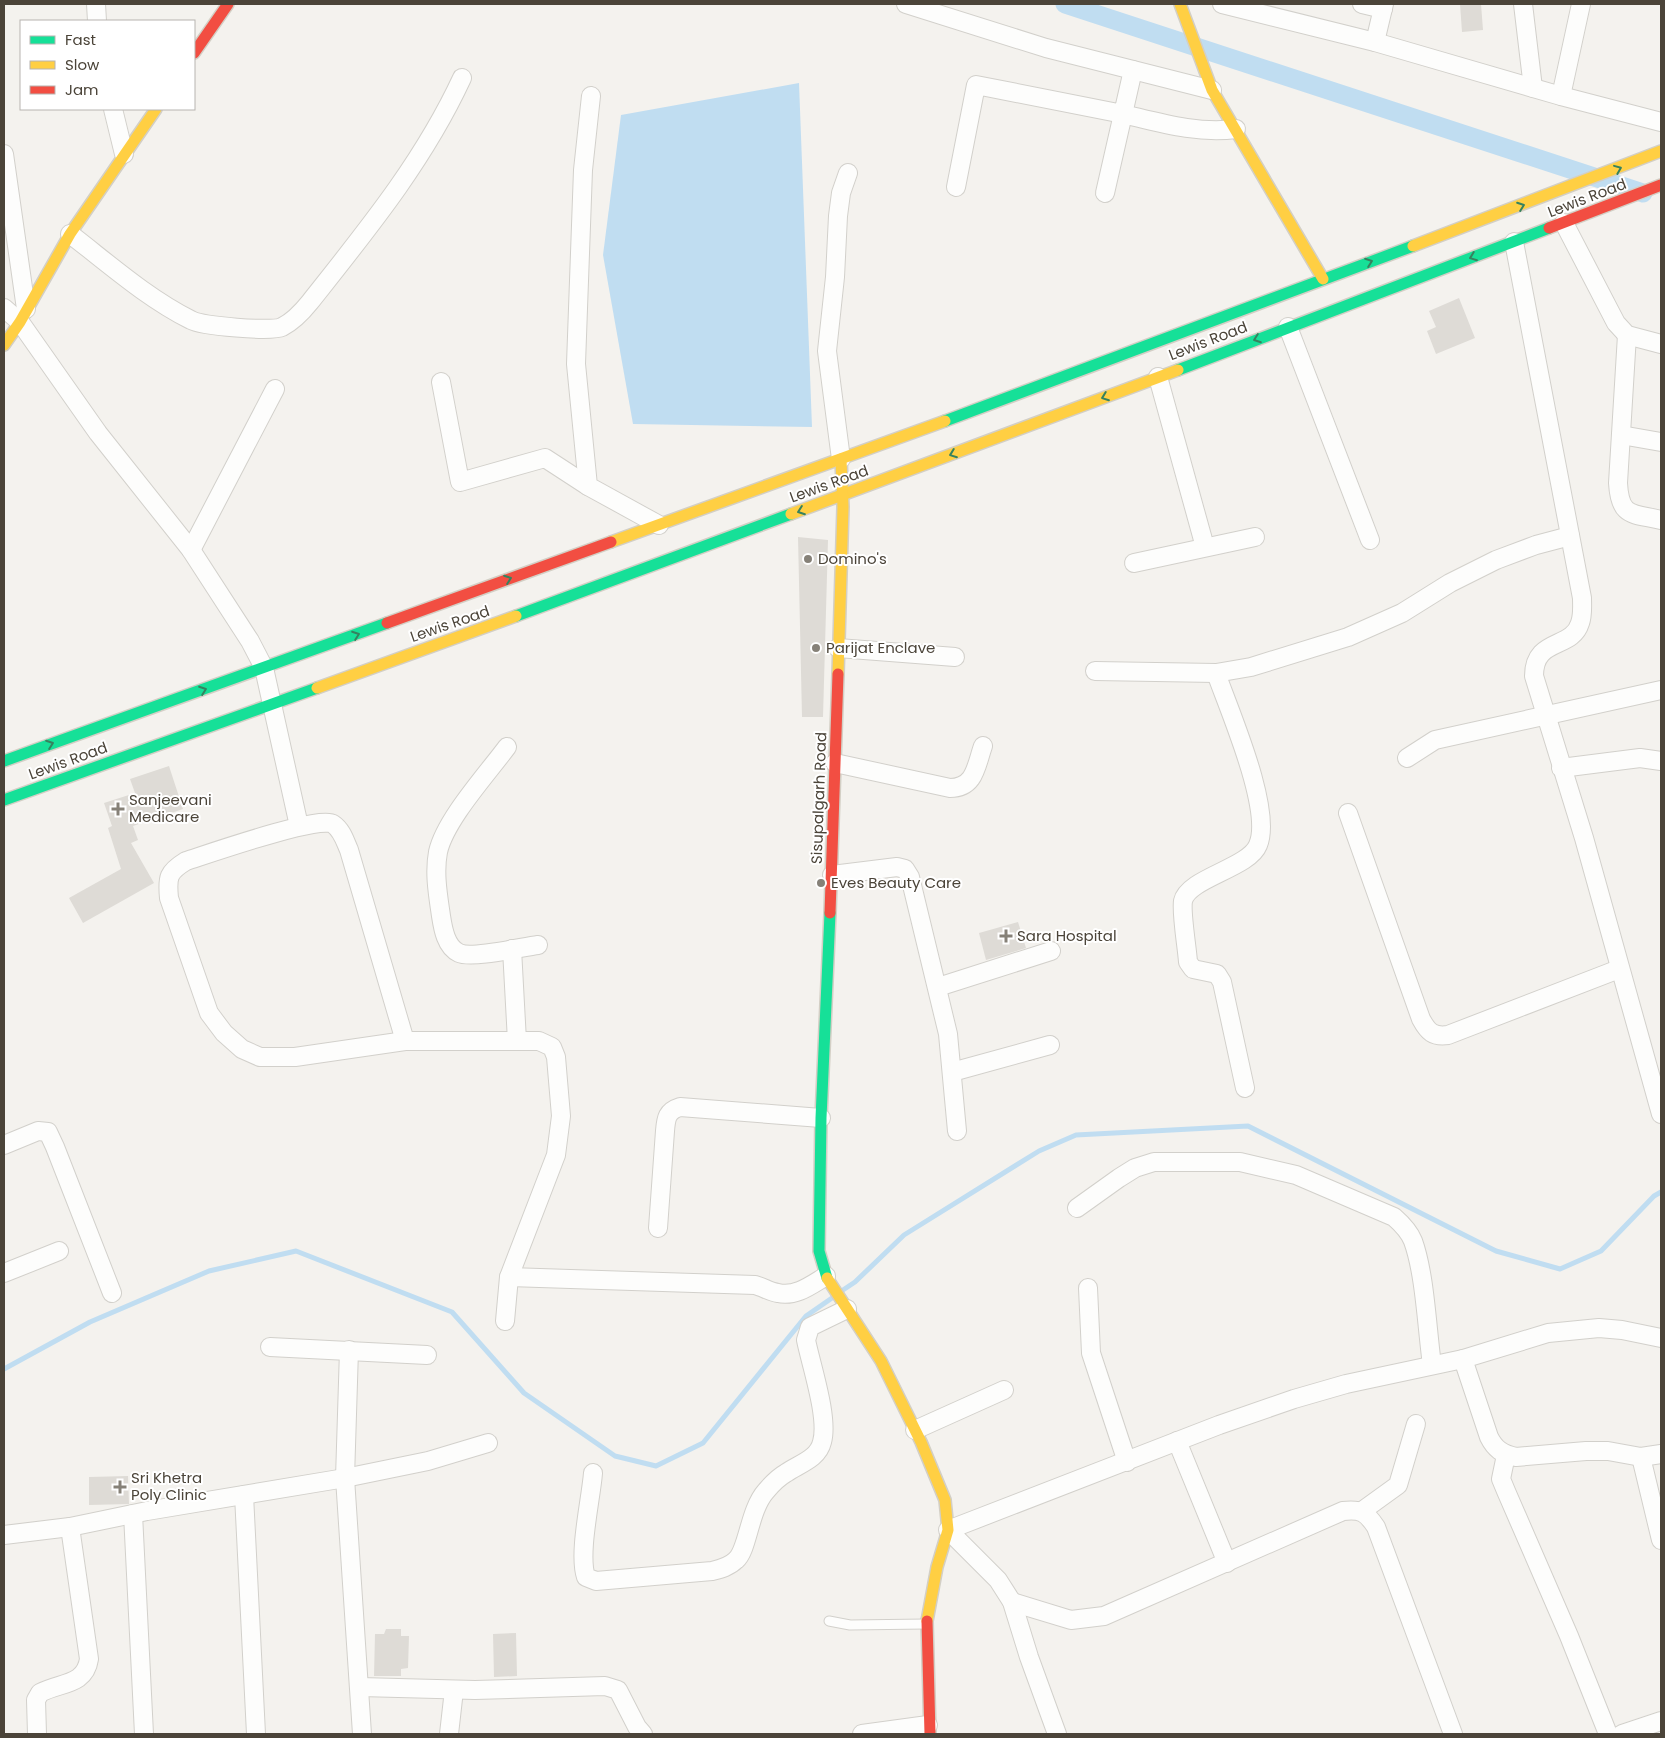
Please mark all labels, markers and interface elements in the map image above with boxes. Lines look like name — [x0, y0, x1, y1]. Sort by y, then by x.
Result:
legend — [20, 20, 195, 110]
text: Fast — [65, 29, 96, 50]
text: Slow — [65, 54, 100, 75]
text: Jam — [65, 79, 99, 100]
one-way arrow — [1613, 164, 1622, 175]
street label: Lewis Road — [1544, 173, 1629, 222]
one-way arrow — [1517, 202, 1525, 212]
one-way arrow — [1469, 251, 1478, 261]
one-way arrow — [1364, 258, 1373, 268]
street label: Lewis Road — [1165, 316, 1250, 365]
one-way arrow — [1253, 333, 1262, 343]
one-way arrow — [1102, 391, 1110, 401]
one-way arrow — [949, 448, 958, 458]
street label: Lewis Road — [786, 460, 871, 508]
one-way arrow — [797, 505, 806, 515]
place label: Domino's — [818, 548, 887, 569]
marker: Domino's — [802, 553, 814, 565]
one-way arrow — [504, 575, 512, 585]
street label: Lewis Road — [407, 600, 492, 647]
one-way arrow — [351, 631, 359, 641]
place label: Parijat Enclave — [826, 637, 935, 658]
marker: Parijat Enclave — [810, 642, 822, 654]
one-way arrow — [198, 686, 207, 696]
street label: Sisupalgarh Road — [806, 731, 831, 865]
street label: Lewis Road — [25, 737, 110, 785]
one-way arrow — [45, 740, 53, 750]
place label: Sanjeevani Medicare — [129, 789, 212, 827]
marker: Sanjeevani Medicare — [111, 802, 125, 816]
place label: Eves Beauty Care — [831, 872, 961, 893]
marker: Eves Beauty Care — [815, 877, 827, 889]
place label: Sara Hospital — [1017, 925, 1117, 946]
marker: Sara Hospital — [999, 929, 1013, 943]
place label: Sri Khetra Poly Clinic — [131, 1467, 207, 1505]
marker: Sri Khetra Poly Clinic — [113, 1480, 127, 1494]

